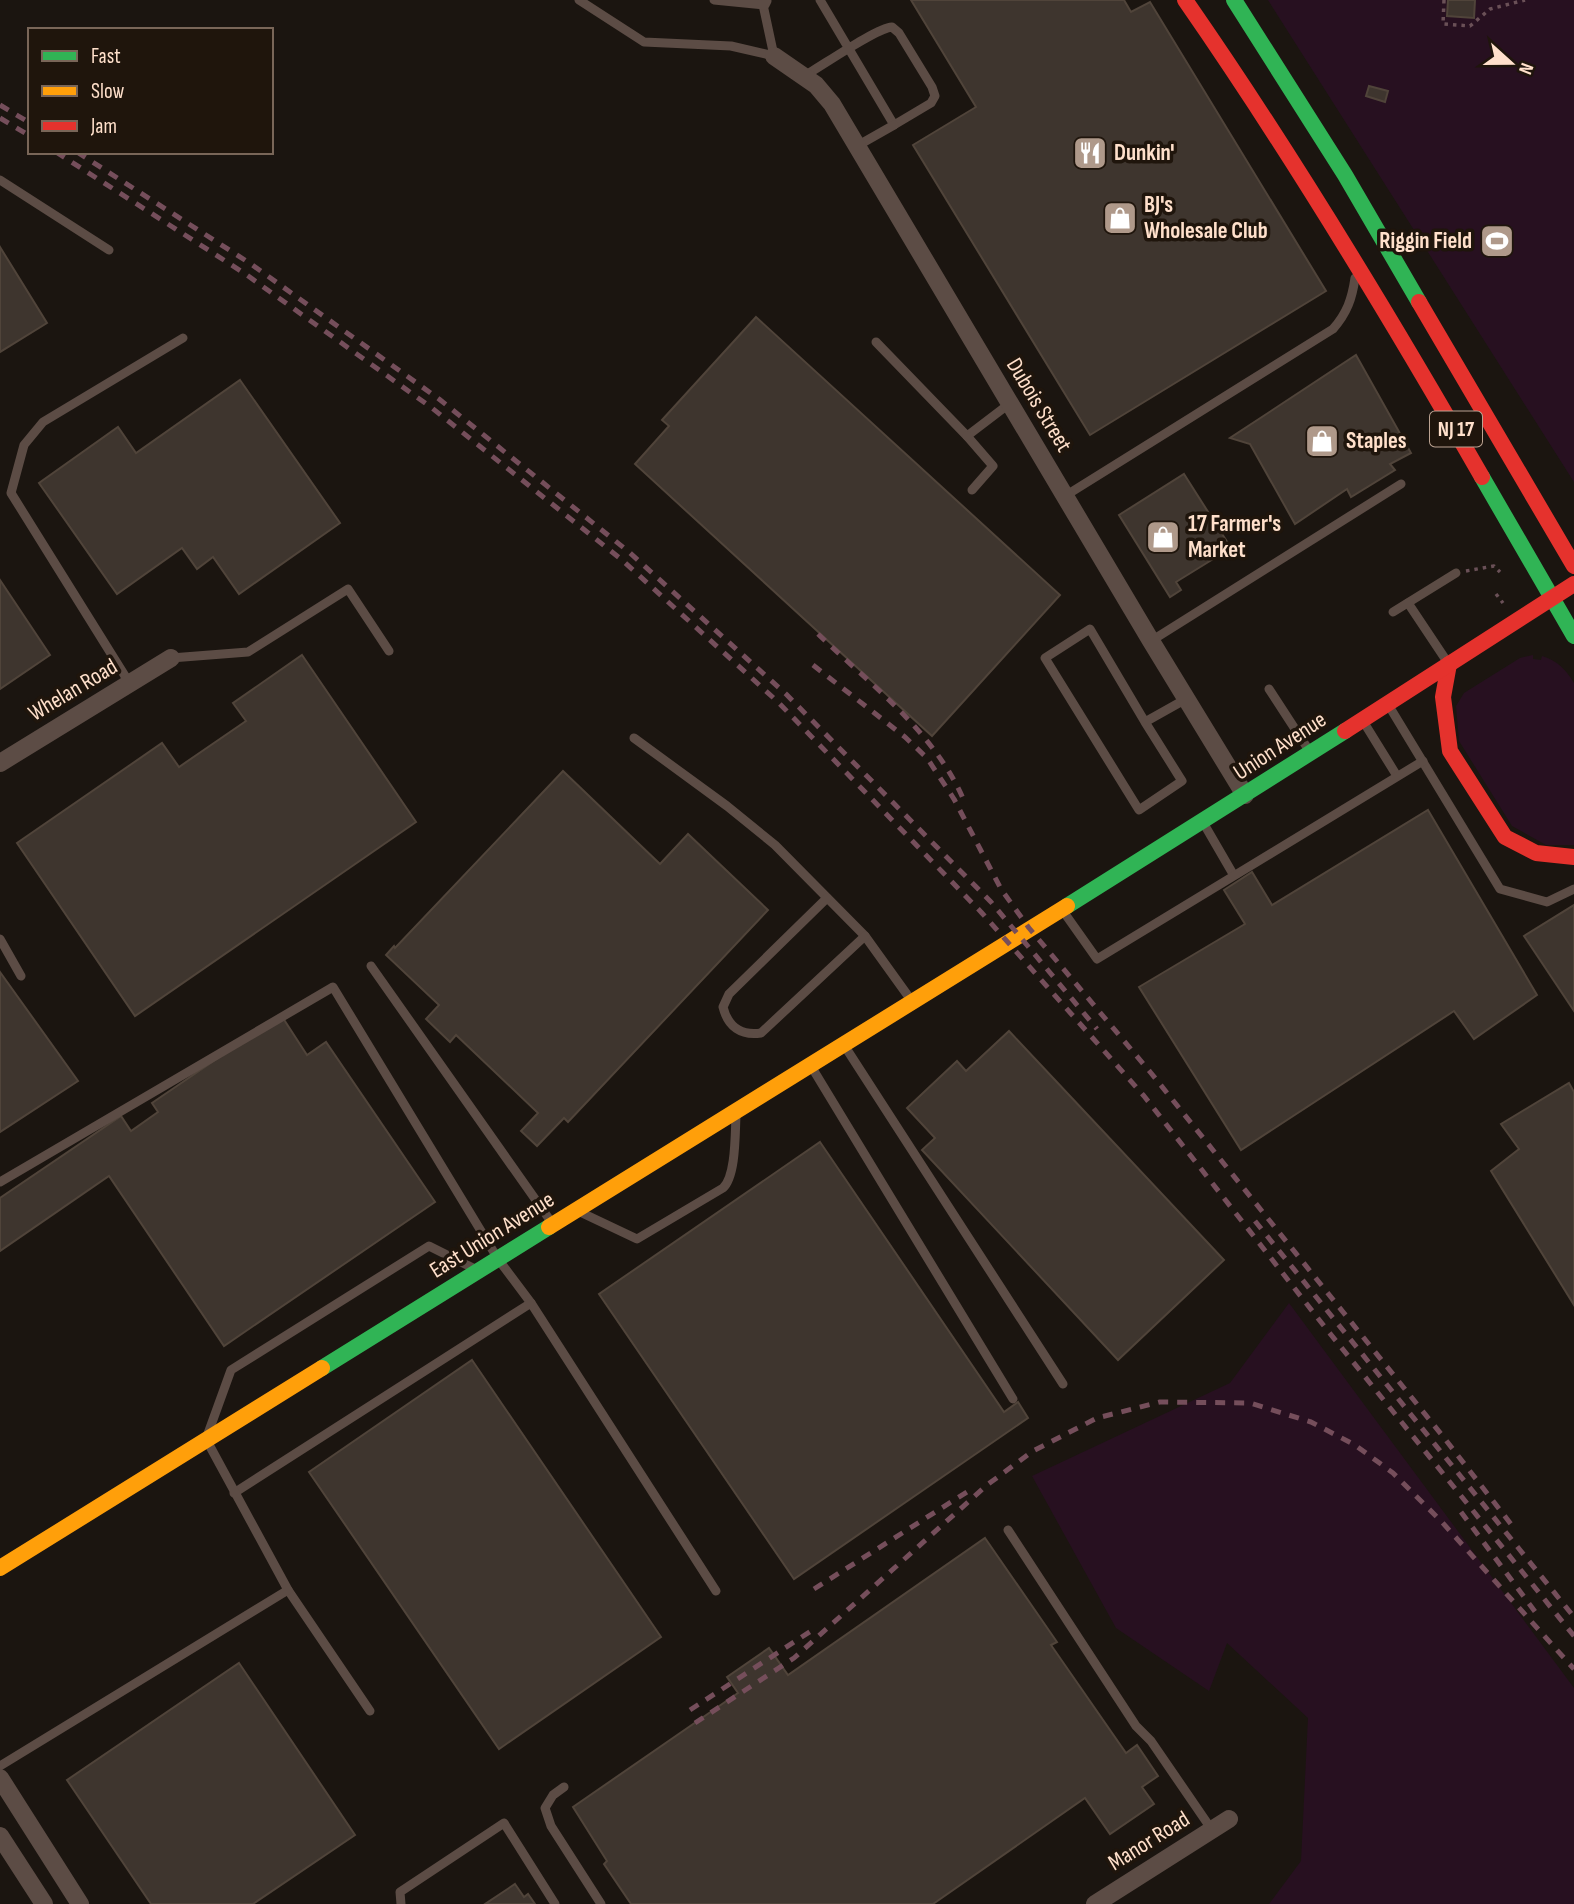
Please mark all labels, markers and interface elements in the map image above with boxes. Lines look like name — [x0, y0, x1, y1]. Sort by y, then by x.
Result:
legend — [28, 28, 273, 154]
north arrow — [1476, 28, 1546, 98]
text: Fast — [91, 44, 121, 69]
text: N — [1513, 60, 1538, 77]
text: Slow — [91, 79, 125, 104]
text: Jam — [90, 114, 117, 139]
restaurant icon: Dunkin' — [1071, 134, 1109, 172]
place label: Dunkin' — [1114, 139, 1174, 167]
place label: BJ's Wholesale Club — [1144, 191, 1268, 245]
shop icon: BJ's Wholesale Club — [1101, 199, 1139, 237]
sports icon: Riggin Field — [1478, 222, 1516, 260]
place label: Riggin Field — [1379, 227, 1472, 255]
street label: Dubois Street — [1000, 353, 1078, 457]
road number: NJ 17 — [1430, 412, 1482, 446]
shop icon: Staples — [1303, 422, 1341, 460]
place label: Staples — [1346, 427, 1407, 455]
place label: 17 Farmer's Market — [1188, 510, 1281, 564]
shop icon: 17 Farmer's Market — [1144, 518, 1182, 556]
street label: Whelan Road — [23, 653, 123, 727]
street label: Union Avenue — [1228, 706, 1332, 786]
street label: East Union Avenue — [424, 1186, 560, 1284]
street label: Manor Road — [1103, 1805, 1195, 1877]

